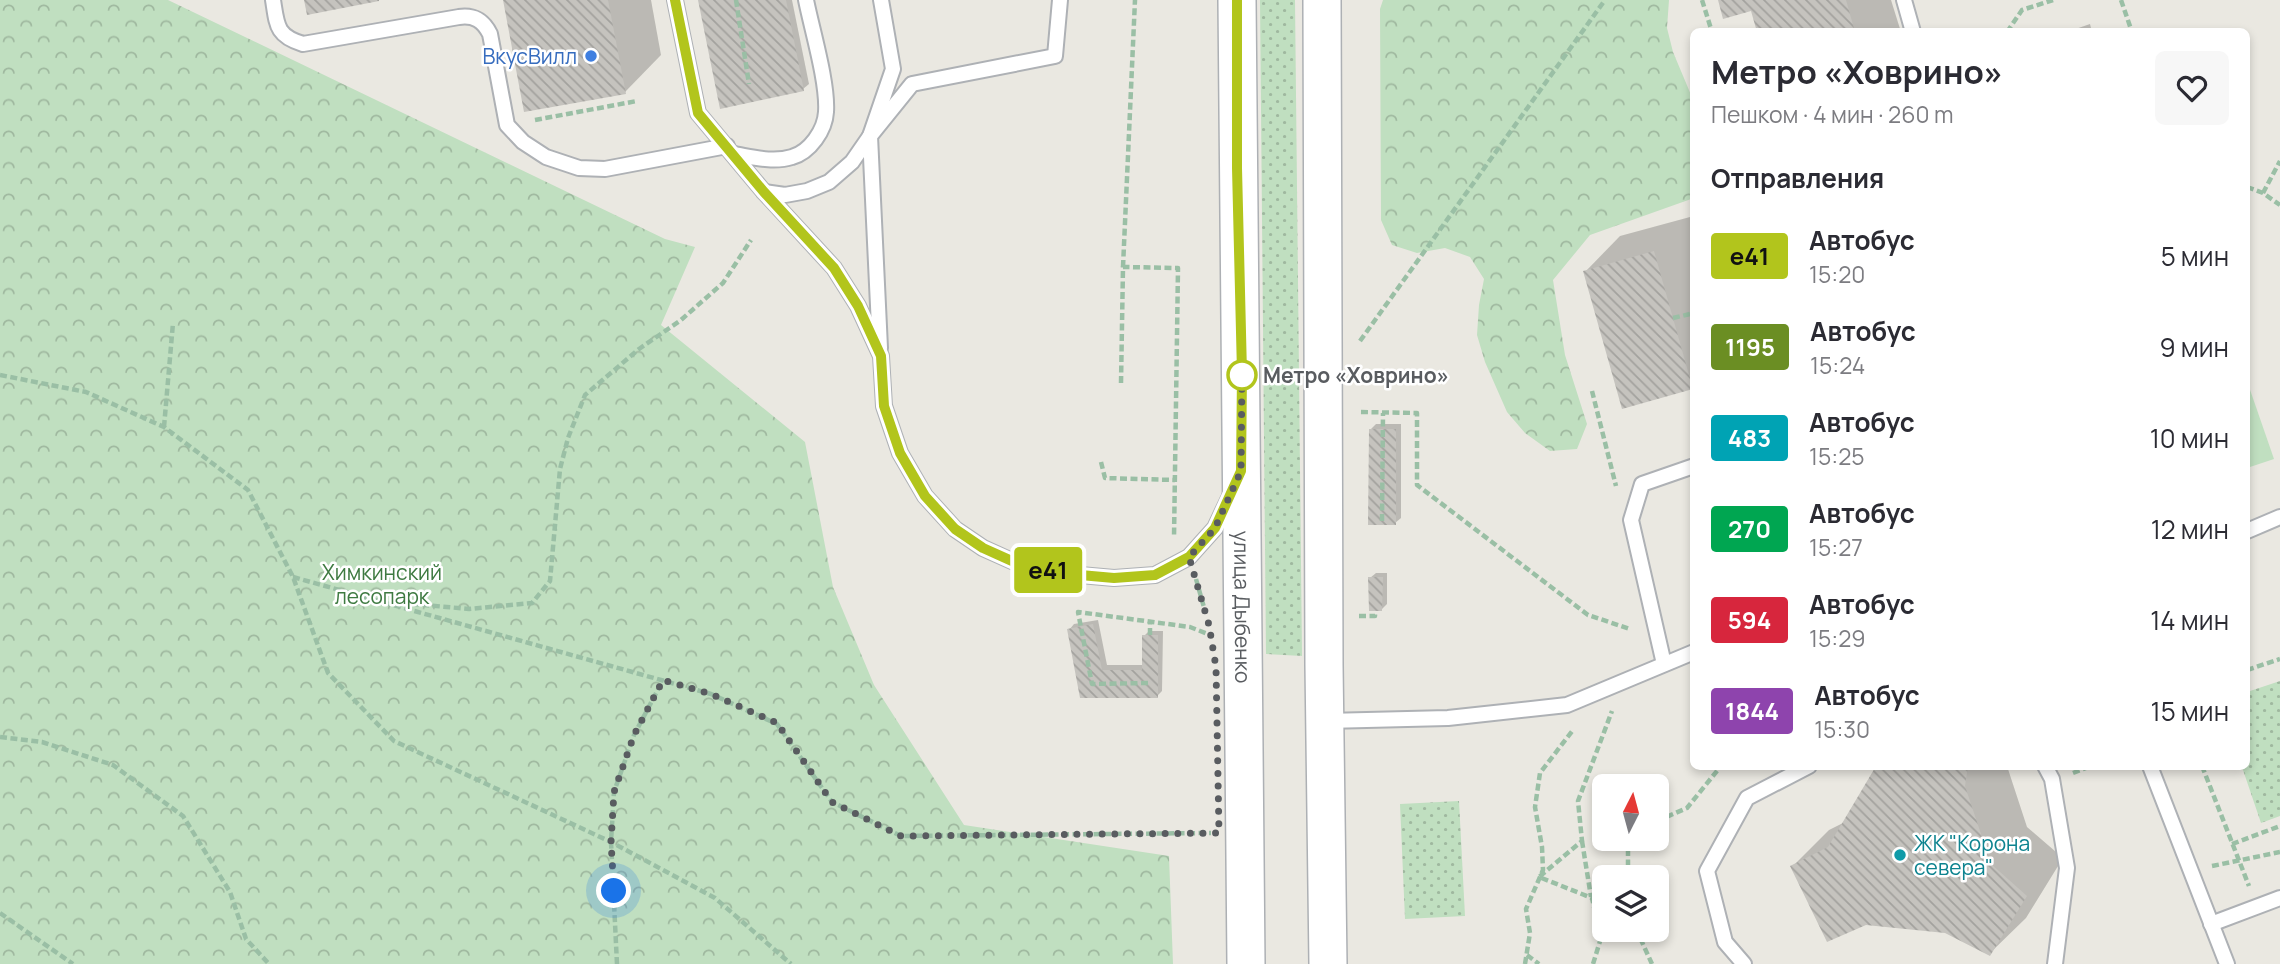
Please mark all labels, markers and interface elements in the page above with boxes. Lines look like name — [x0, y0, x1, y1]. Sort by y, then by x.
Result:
place label: ВкусВилл — [482, 42, 577, 70]
marker: ВкусВилл — [583, 48, 599, 64]
text: Метро «Ховрино» — [1711, 49, 2003, 94]
button: heart — [2155, 51, 2229, 125]
text: Пешком · 4 мин · 260 m — [1711, 98, 1954, 130]
text: Отправления — [1711, 160, 1884, 196]
text: Автобус — [1809, 222, 1915, 258]
text: 5 мин — [2161, 238, 2229, 274]
text: е41 — [1730, 239, 1769, 272]
text: 15:20 — [1809, 258, 1865, 290]
text: Автобус — [1810, 313, 1916, 349]
text: 9 мин — [2160, 329, 2229, 365]
text: 1195 — [1725, 330, 1775, 363]
text: 15:24 — [1810, 349, 1865, 381]
marker: Метро «Ховрино» — [1227, 360, 1257, 390]
place label: Метро «Ховрино» — [1263, 361, 1449, 389]
text: Автобус — [1809, 404, 1915, 440]
text: 10 мин — [2150, 420, 2229, 456]
text: 483 — [1728, 421, 1771, 454]
text: 15:25 — [1809, 440, 1865, 472]
text: Автобус — [1809, 495, 1915, 531]
text: 12 мин — [2151, 511, 2229, 547]
text: 270 — [1728, 512, 1771, 545]
street label: улица Дыбенко — [1228, 530, 1257, 683]
text: 15:27 — [1809, 531, 1863, 563]
line badge: е41 — [1008, 547, 1088, 593]
text: е41 — [1028, 553, 1068, 586]
park label: Химкинский лесопарк — [322, 558, 442, 610]
text: Автобус — [1809, 586, 1915, 622]
text: 14 мин — [2150, 602, 2229, 638]
text: 594 — [1728, 603, 1771, 636]
text: 15:29 — [1809, 622, 1866, 654]
text: Автобус — [1814, 677, 1920, 713]
text: 15 мин — [2151, 693, 2229, 729]
text: 1844 — [1725, 694, 1779, 727]
text: 15:30 — [1814, 713, 1870, 745]
north arrow — [1592, 774, 1670, 850]
map controls — [1592, 774, 1669, 942]
place label: ЖК "Корона севера" — [1914, 829, 2030, 881]
marker: ЖК "Корона севера" — [1892, 847, 1908, 863]
button: layers — [1592, 865, 1669, 942]
your location — [596, 873, 631, 908]

